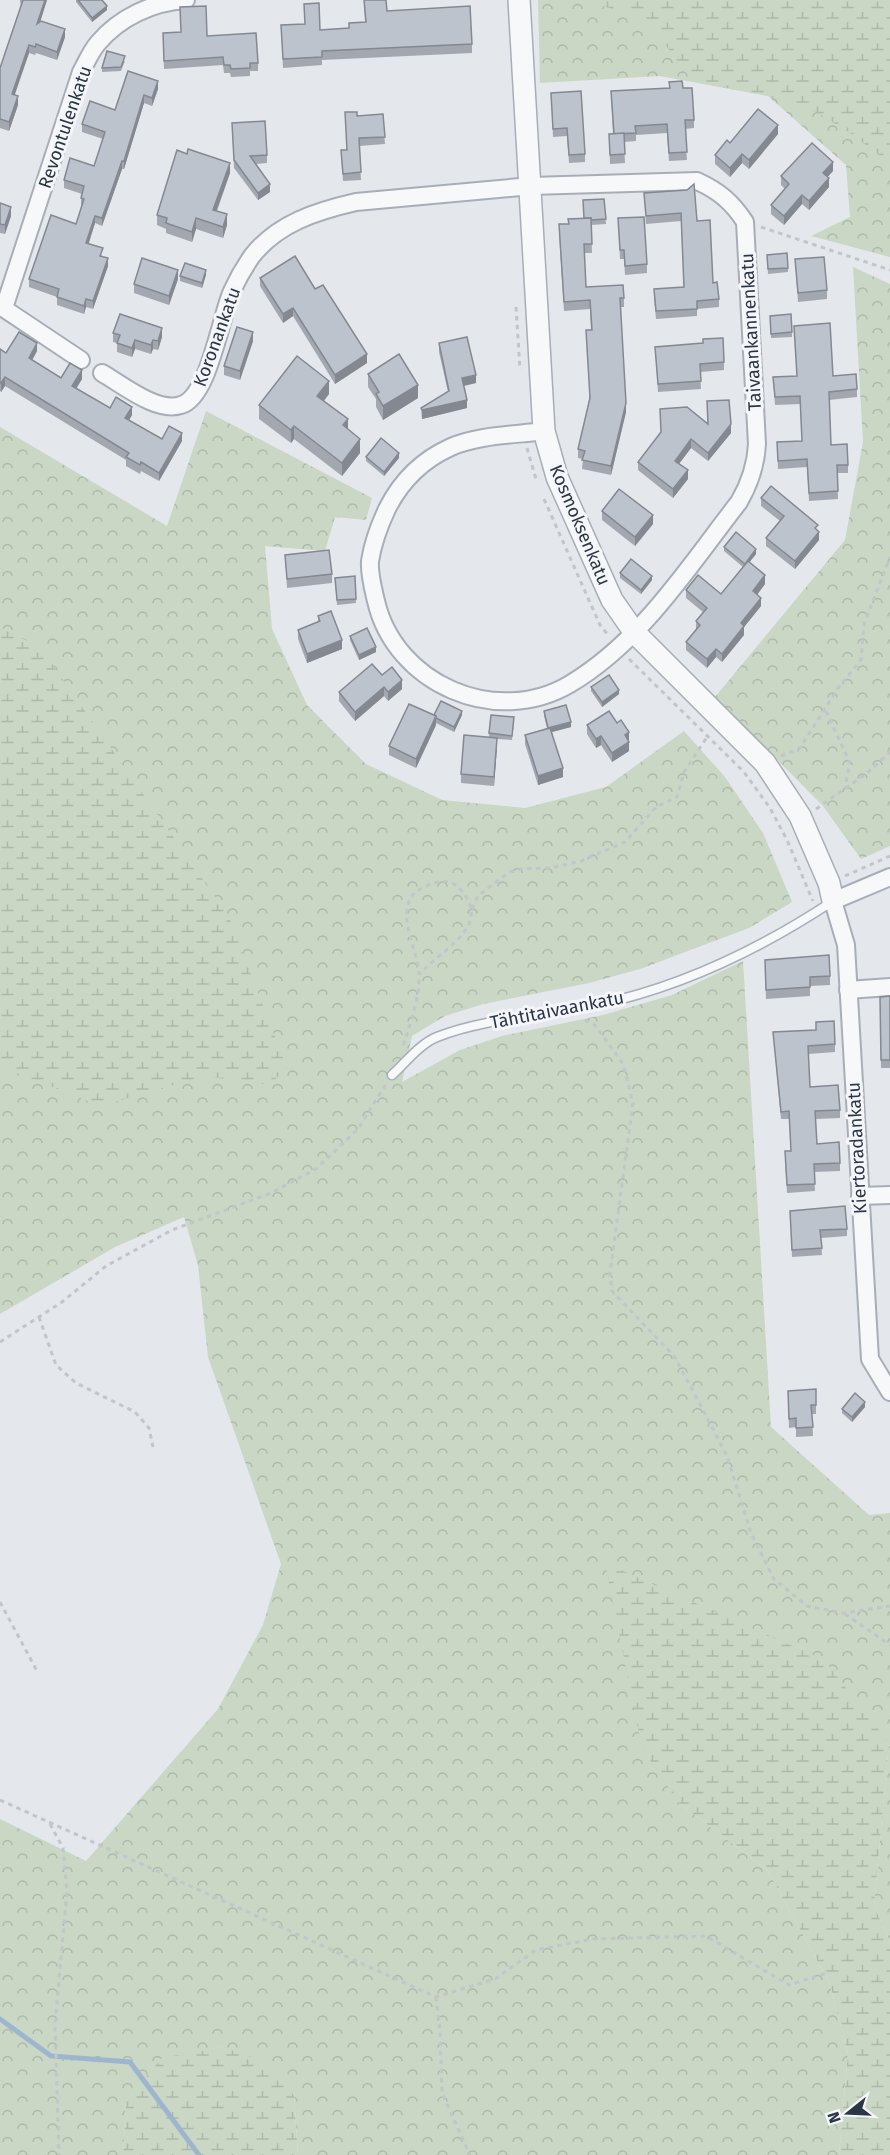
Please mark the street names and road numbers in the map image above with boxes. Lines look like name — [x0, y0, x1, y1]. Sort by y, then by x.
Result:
street label: Revontulenkatu — [34, 63, 96, 191]
street label: Taivaankannenkatu — [736, 253, 766, 411]
street label: Koronankatu — [189, 284, 245, 390]
street label: Kosmoksenkatu — [545, 461, 615, 589]
street label: Tähtitaivaankatu — [488, 986, 626, 1034]
street label: Kiertoradankatu — [843, 1081, 871, 1215]

